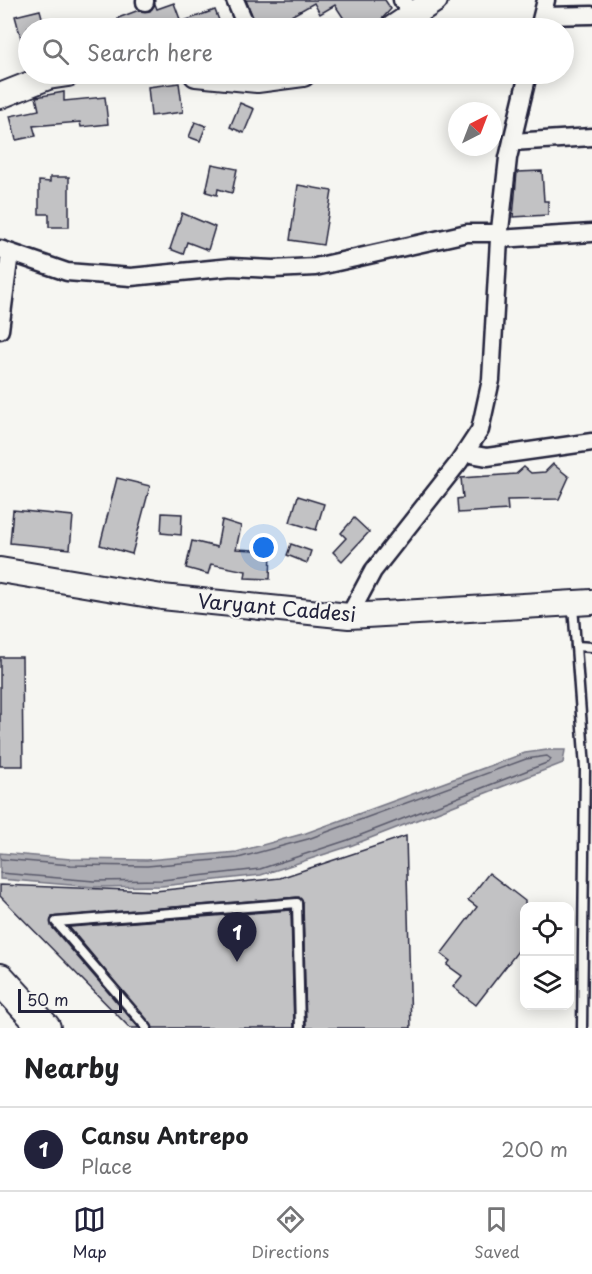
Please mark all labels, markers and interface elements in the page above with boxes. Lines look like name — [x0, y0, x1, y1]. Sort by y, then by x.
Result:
search box — [18, 18, 574, 84]
icon: search — [39, 35, 72, 68]
text: Search here — [87, 35, 213, 68]
north arrow — [448, 102, 502, 156]
your location — [249, 533, 278, 562]
street label: Varyant Caddesi — [197, 585, 357, 629]
map controls — [520, 902, 574, 1010]
button: locate — [520, 902, 574, 956]
pin: 1 — [218, 912, 256, 962]
button: layers — [520, 956, 574, 1010]
scale bar — [18, 986, 122, 1014]
text: 50 m — [27, 987, 68, 1011]
text: Nearby — [24, 1048, 119, 1087]
text: Cansu Antrepo — [81, 1118, 248, 1151]
text: 1 — [39, 1134, 48, 1164]
text: 200 m — [501, 1134, 568, 1164]
text: Place — [81, 1151, 132, 1181]
tab: Map — [72, 1203, 107, 1263]
tab: Directions — [251, 1203, 329, 1263]
tab: Saved — [474, 1203, 520, 1263]

